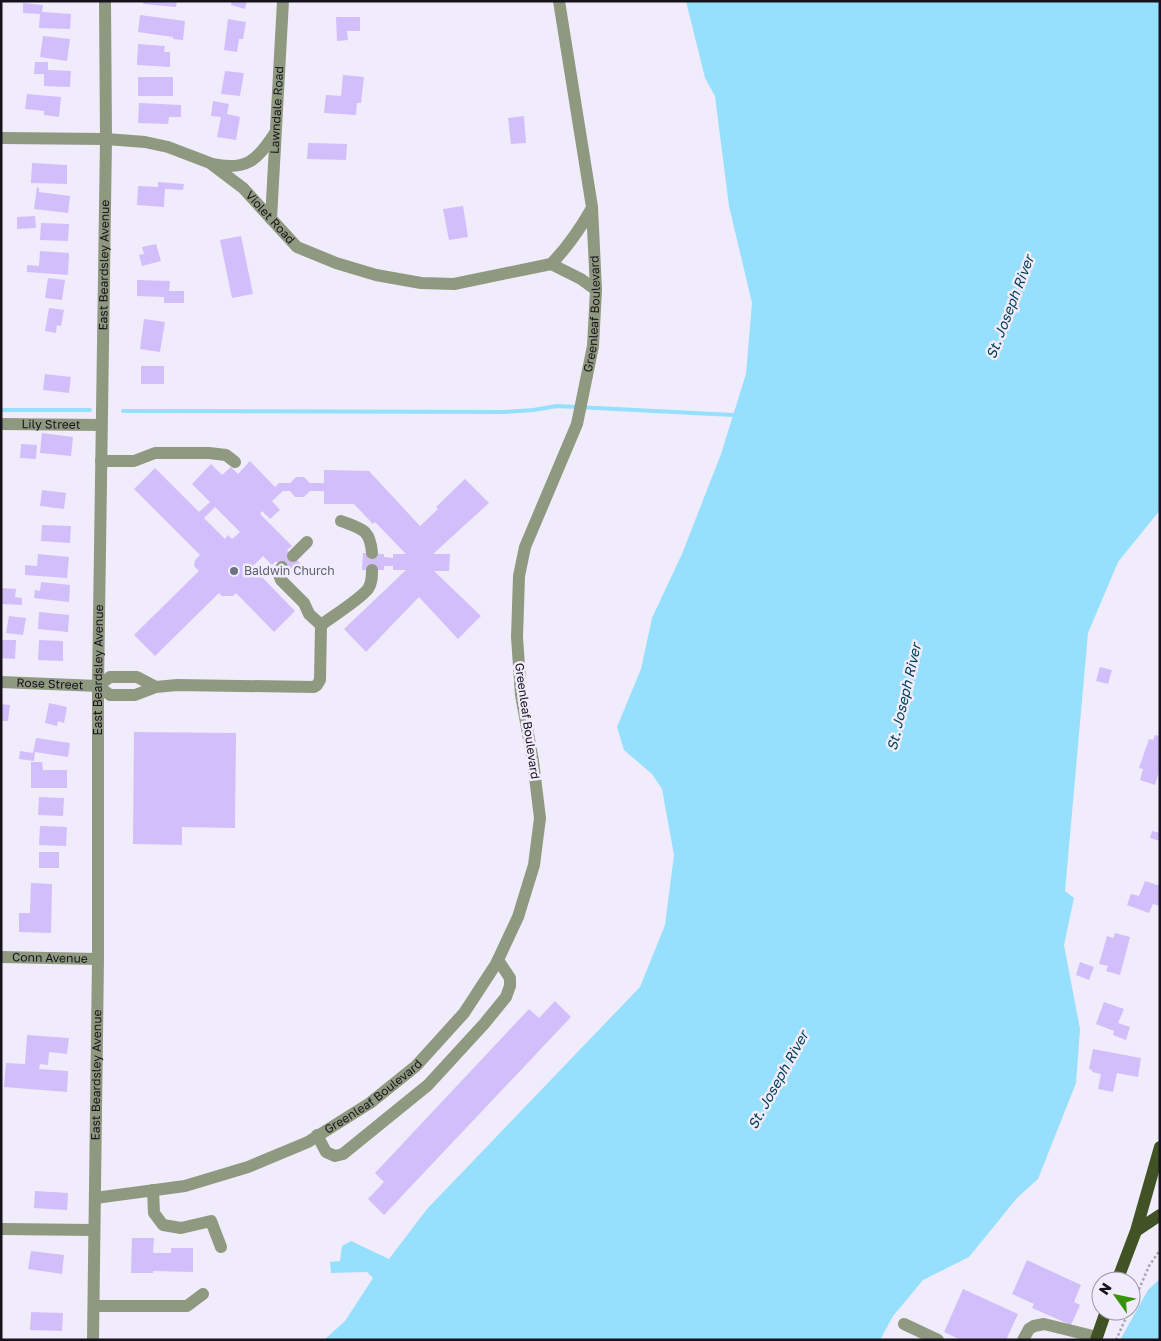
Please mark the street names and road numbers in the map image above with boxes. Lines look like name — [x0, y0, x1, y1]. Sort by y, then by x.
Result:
street label: Lawndale Road — [267, 66, 286, 155]
street label: Violet Road — [242, 188, 298, 247]
street label: East Beardsley Avenue — [95, 199, 112, 331]
street label: Greenleaf Boulevard — [580, 255, 603, 374]
street label: Lily Street — [21, 416, 81, 432]
street label: East Beardsley Avenue — [90, 604, 106, 736]
street label: Greenleaf Boulevard — [512, 662, 543, 780]
street label: Rose Street — [16, 675, 84, 692]
street label: Conn Avenue — [12, 949, 88, 966]
street label: East Beardsley Avenue — [88, 1009, 104, 1141]
street label: Greenleaf Boulevard — [321, 1056, 425, 1137]

